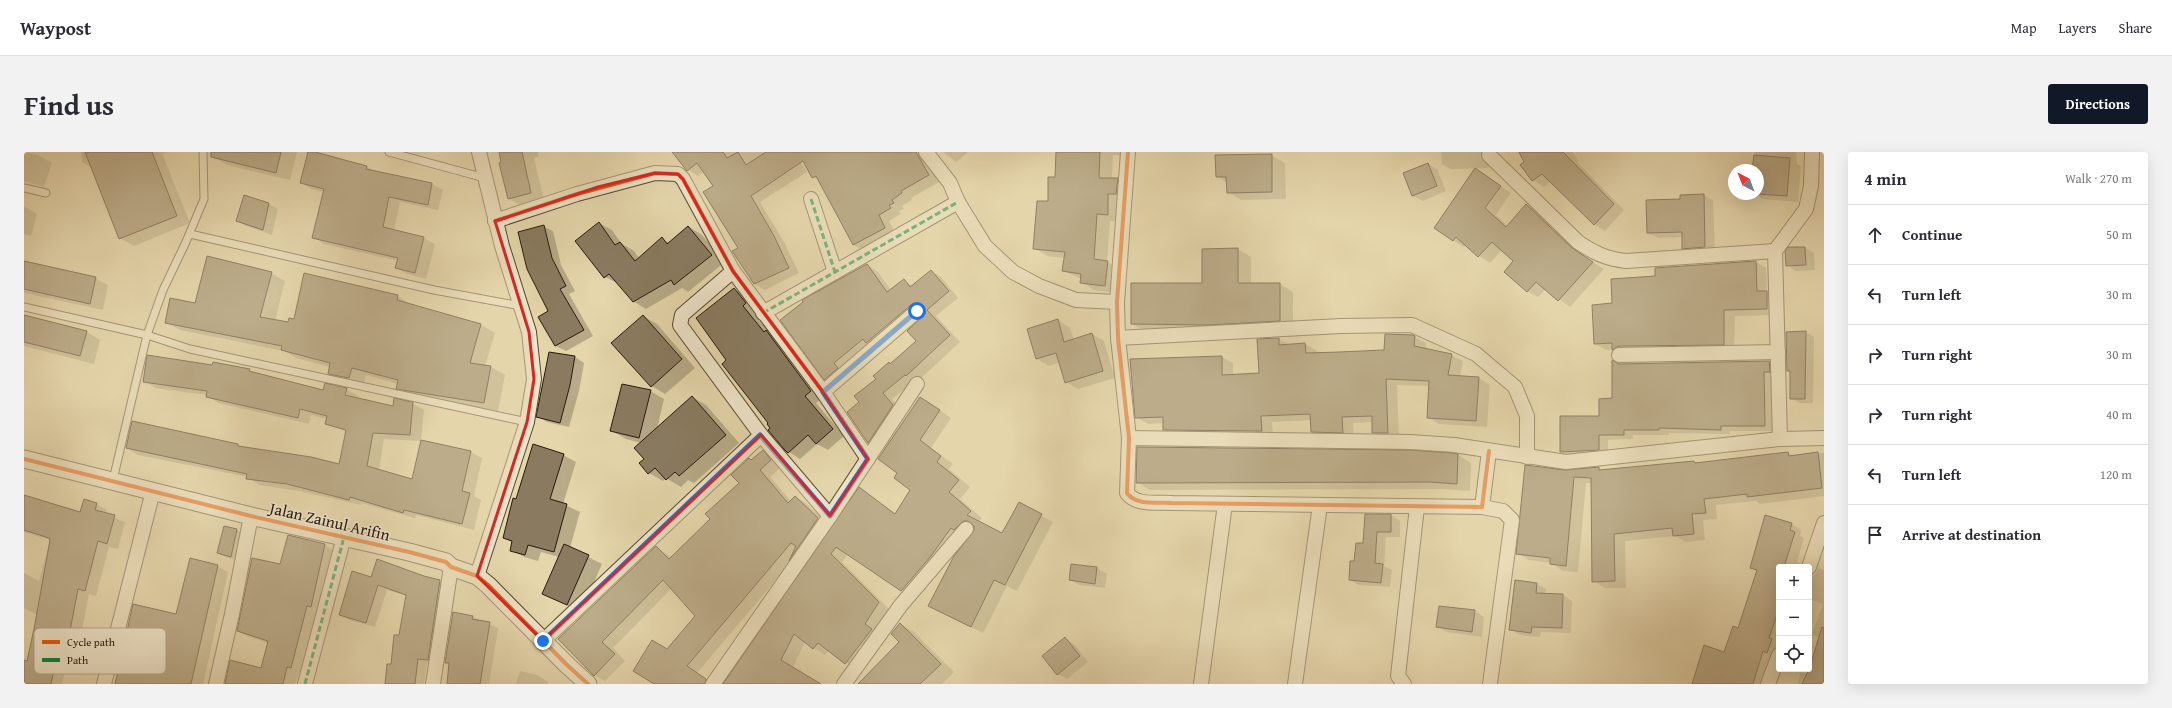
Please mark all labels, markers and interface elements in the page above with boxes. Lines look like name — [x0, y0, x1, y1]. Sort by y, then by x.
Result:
text: Waypost — [20, 14, 91, 42]
text: Map — [2011, 18, 2037, 38]
text: Layers — [2059, 18, 2097, 38]
text: Share — [2119, 18, 2152, 38]
text: Find us — [24, 84, 114, 125]
button: Directions — [2048, 84, 2148, 124]
north arrow — [1728, 164, 1764, 200]
text: 4 min — [1864, 166, 1906, 191]
text: Walk · 270 m — [2065, 169, 2132, 188]
icon: ahead — [1864, 224, 1886, 246]
text: Continue — [1902, 224, 1963, 245]
text: 50 m — [2106, 225, 2132, 244]
icon: left — [1864, 284, 1886, 306]
text: Turn left — [1902, 284, 1961, 305]
text: 30 m — [2106, 285, 2132, 304]
route start — [908, 302, 926, 320]
icon: right — [1864, 344, 1886, 366]
text: Turn right — [1902, 344, 1973, 365]
text: 30 m — [2106, 345, 2132, 364]
icon: right — [1864, 404, 1886, 426]
text: Turn right — [1902, 404, 1973, 425]
text: 40 m — [2106, 405, 2132, 424]
icon: left — [1864, 464, 1886, 486]
text: Turn left — [1902, 464, 1961, 485]
text: 120 m — [2100, 465, 2132, 484]
street label: Jalan Zainul Arifin — [266, 495, 393, 547]
icon: arrive — [1864, 524, 1886, 546]
text: Arrive at destination — [1902, 524, 2041, 545]
map controls — [1776, 564, 1812, 672]
button: + — [1776, 564, 1812, 600]
button: − — [1776, 600, 1812, 636]
legend — [34, 628, 166, 674]
route end — [534, 632, 552, 650]
text: Cycle path — [67, 634, 116, 650]
button: locate — [1776, 636, 1812, 672]
text: Path — [67, 652, 89, 668]

